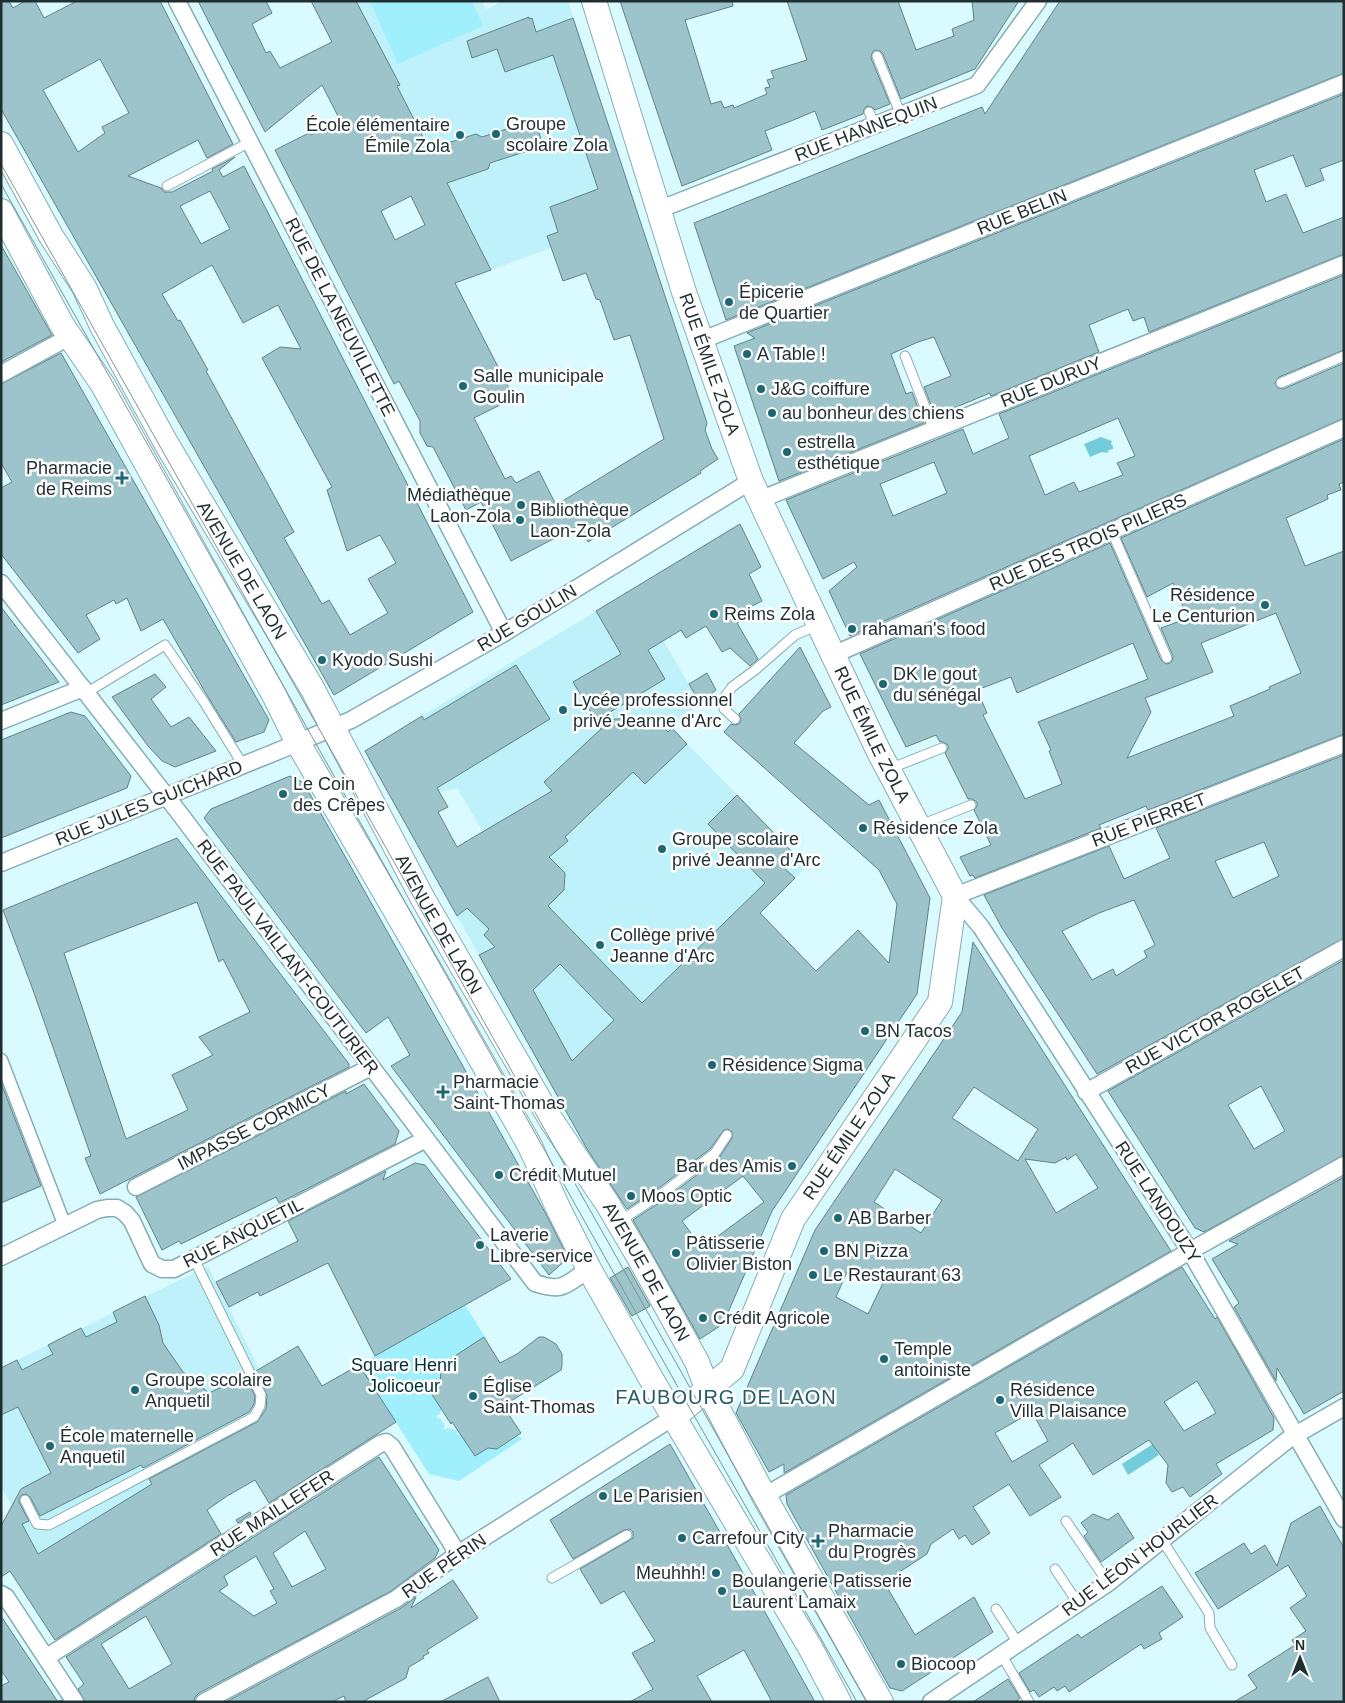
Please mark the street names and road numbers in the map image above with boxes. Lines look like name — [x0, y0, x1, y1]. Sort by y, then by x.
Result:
street label: RUE HANNEQUIN — [792, 93, 940, 165]
street label: RUE BELIN — [974, 185, 1070, 239]
street label: RUE DE LA NEUVILLETTE — [281, 214, 399, 420]
street label: RUE ÉMILE ZOLA — [675, 290, 744, 438]
street label: RUE DURUY — [998, 353, 1104, 411]
street label: RUE DES TROIS PILIERS — [986, 489, 1190, 595]
street label: AVENUE DE LAON — [193, 498, 291, 643]
street label: RUE GOULIN — [474, 581, 580, 655]
street label: RUE ÉMILE ZOLA — [830, 663, 914, 806]
street label: RUE JULES GUICHARD — [53, 756, 245, 850]
street label: RUE PIERRET — [1089, 789, 1209, 851]
street label: RUE PAUL VAILLANT-COUTURIER — [193, 836, 383, 1078]
street label: AVENUE DE LAON — [391, 851, 486, 997]
street label: RUE VICTOR ROGELET — [1122, 962, 1308, 1078]
street label: RUE ÉMILE ZOLA — [799, 1069, 899, 1203]
street label: IMPASSE CORMICY — [174, 1080, 334, 1174]
street label: RUE LANDOUZY — [1111, 1137, 1205, 1267]
street label: RUE ANQUETIL — [180, 1194, 306, 1272]
street label: AVENUE DE LAON — [599, 1199, 694, 1345]
street label: RUE MAILLEFER — [207, 1466, 337, 1560]
street label: RUE LÉON HOURLIER — [1058, 1490, 1222, 1620]
street label: RUE PÉRIN — [398, 1530, 490, 1602]

